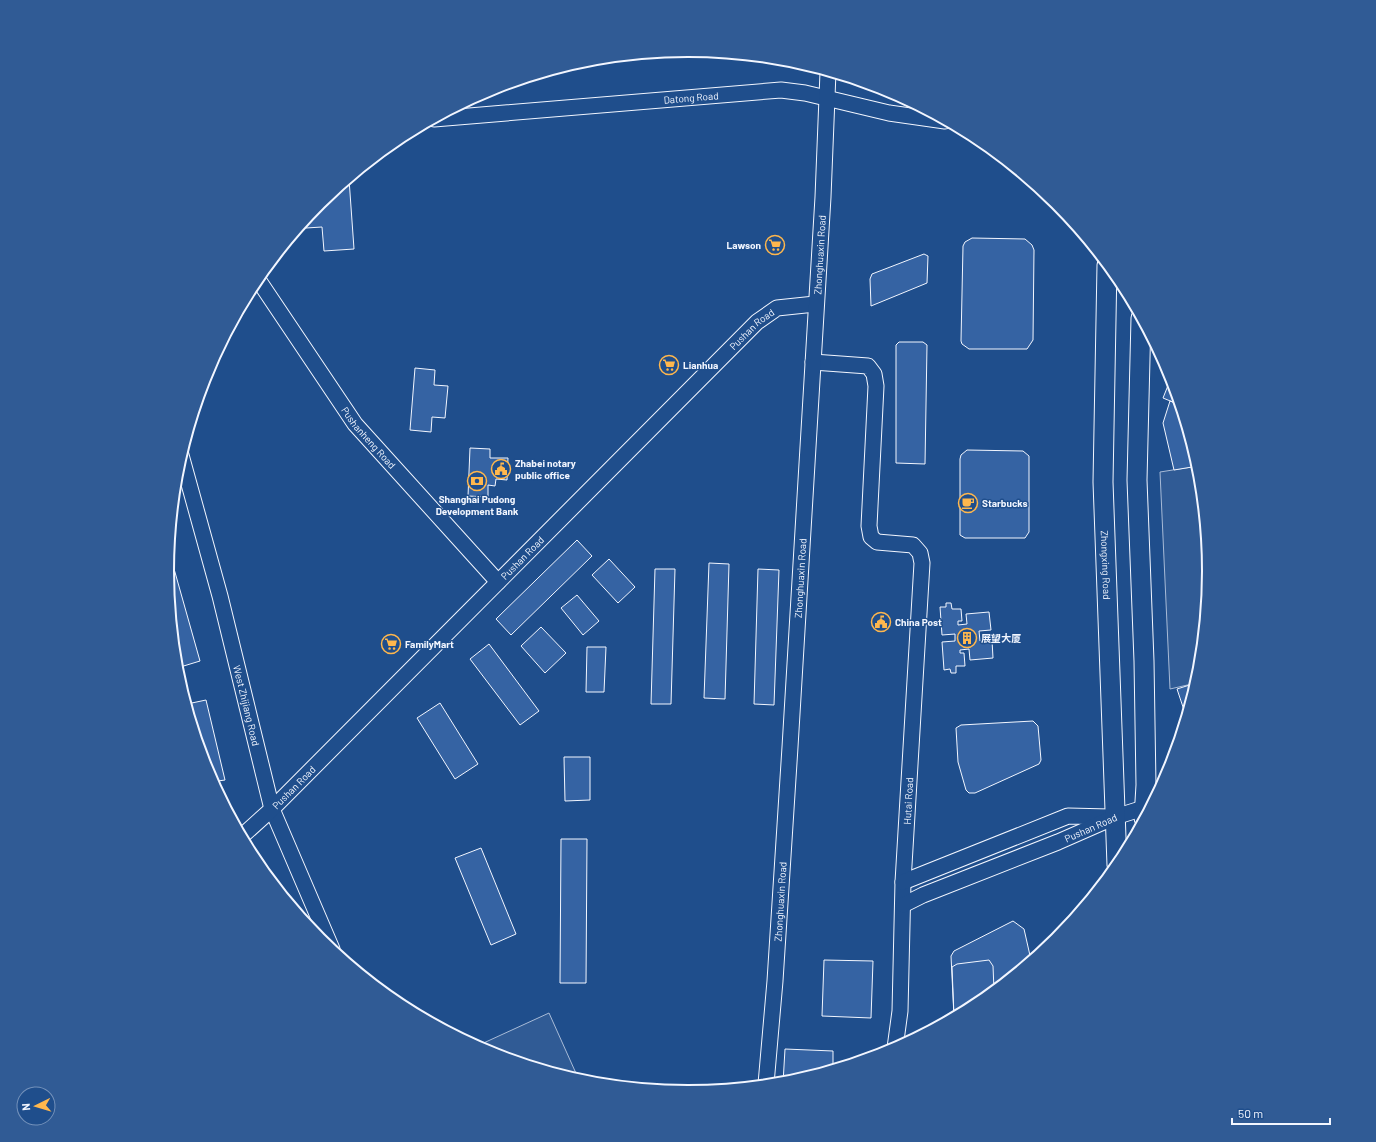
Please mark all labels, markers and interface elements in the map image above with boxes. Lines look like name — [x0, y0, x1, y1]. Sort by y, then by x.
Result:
street label: Datong Road — [663, 89, 719, 106]
street label: Zhonghuaxin Road — [811, 215, 828, 295]
supermarket icon: Lawson — [764, 234, 786, 256]
place label: Lawson — [727, 239, 761, 251]
street label: Pushan Road — [727, 306, 776, 352]
supermarket icon: Lianhua — [658, 354, 680, 376]
place label: Lianhua — [683, 359, 718, 371]
street label: Pushanheng Road — [339, 404, 398, 471]
place label: Zhabei notary public office — [515, 457, 576, 481]
public building icon: Zhabei notary public office — [490, 458, 512, 480]
bank icon: Shanghai Pudong Development Bank — [466, 470, 488, 492]
cafe icon: Starbucks — [957, 492, 979, 514]
place label: Shanghai Pudong Development Bank — [436, 493, 519, 517]
place label: Starbucks — [982, 497, 1028, 509]
street label: Zhongxing Road — [1099, 530, 1113, 600]
street label: Pushan Road — [498, 534, 546, 582]
street label: Zhonghuaxin Road — [792, 538, 809, 618]
public building icon: China Post — [870, 611, 892, 633]
place label: China Post — [895, 616, 942, 628]
building icon: 展望大厦 — [956, 627, 978, 649]
place label: 展望大厦 — [981, 632, 1021, 644]
supermarket icon: FamilyMart — [380, 633, 402, 655]
place label: FamilyMart — [405, 638, 454, 650]
street label: West Zhijiang Road — [231, 664, 262, 747]
street label: Pushan Road — [270, 763, 318, 811]
street label: Hutai Road — [901, 777, 915, 825]
street label: Pushan Road — [1062, 811, 1119, 844]
street label: Zhonghuaxin Road — [772, 861, 789, 942]
north arrow — [16, 1086, 56, 1126]
scale bar — [1232, 1100, 1330, 1126]
text: N — [19, 1103, 32, 1111]
text: 50 m — [1238, 1106, 1263, 1120]

